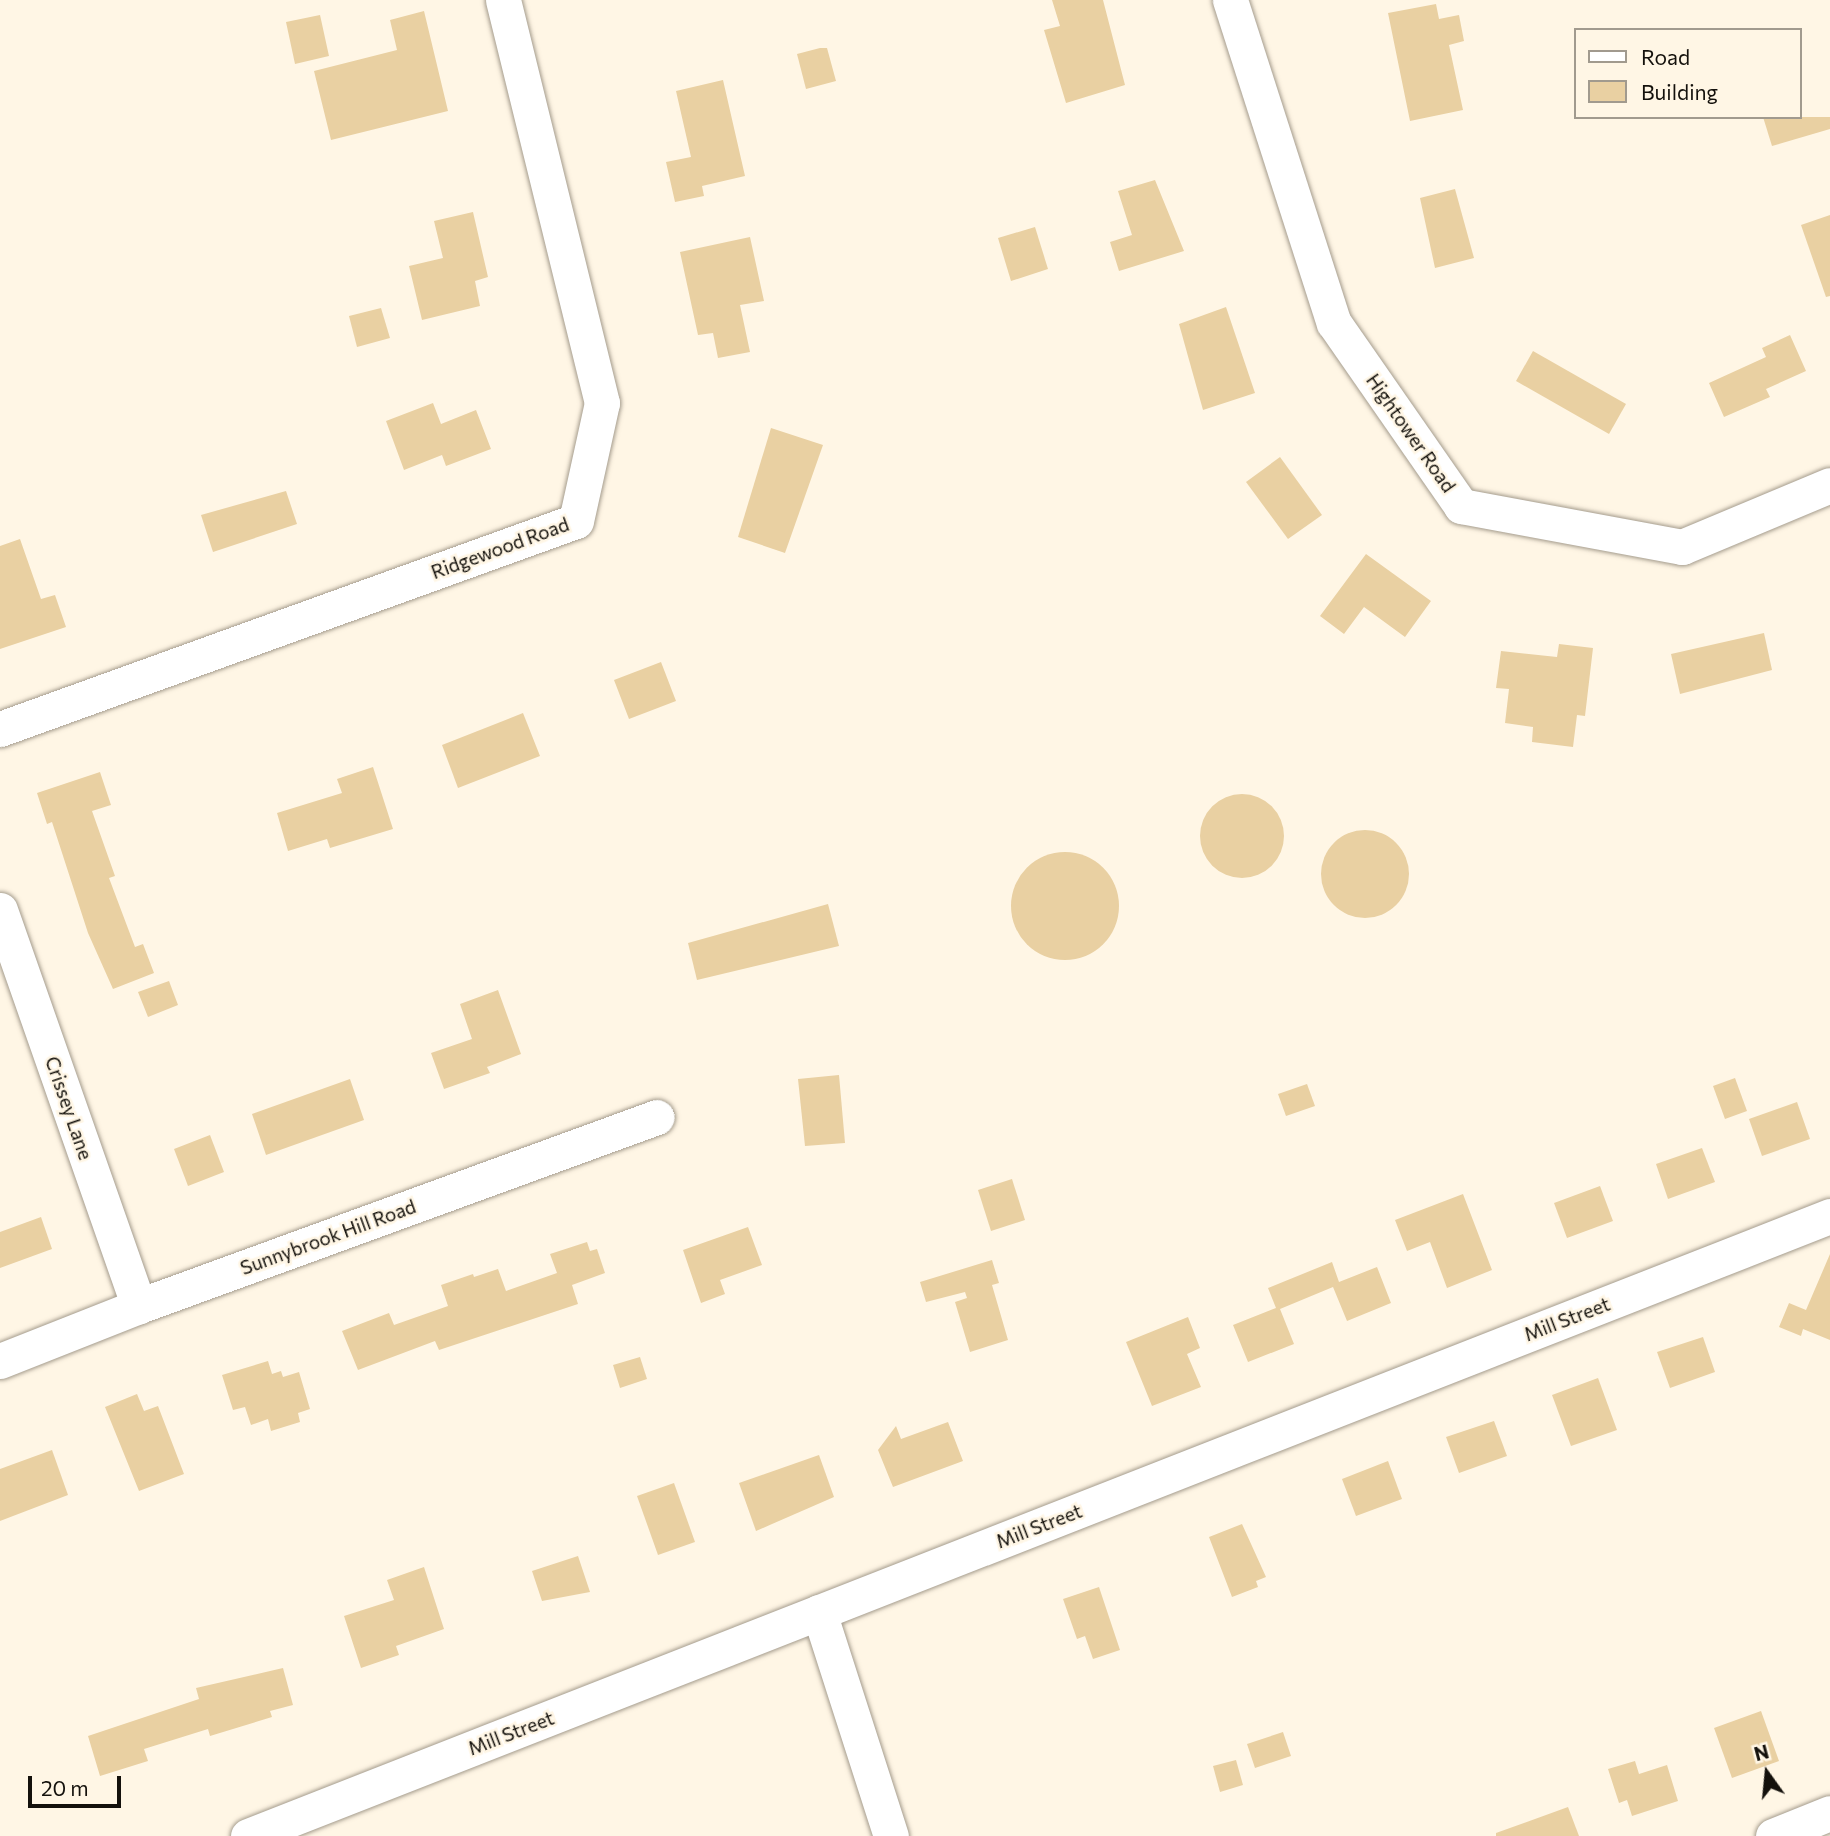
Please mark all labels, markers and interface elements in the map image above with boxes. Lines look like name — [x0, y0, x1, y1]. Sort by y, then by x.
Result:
legend — [1574, 28, 1802, 119]
text: Road — [1641, 44, 1690, 69]
text: Building — [1641, 79, 1718, 104]
street label: Hightower Road — [1362, 369, 1460, 497]
street label: Ridgewood Road — [428, 512, 572, 584]
street label: Crissey Lane — [41, 1053, 97, 1163]
street label: Sunnybrook Hill Road — [237, 1195, 419, 1279]
street label: Mill Street — [1521, 1292, 1613, 1346]
street label: Mill Street — [993, 1499, 1085, 1553]
street label: Mill Street — [465, 1706, 557, 1760]
north arrow — [1732, 1738, 1802, 1808]
text: N — [1752, 1739, 1771, 1765]
scale bar — [32, 1762, 124, 1806]
text: 20 m — [41, 1775, 89, 1800]

